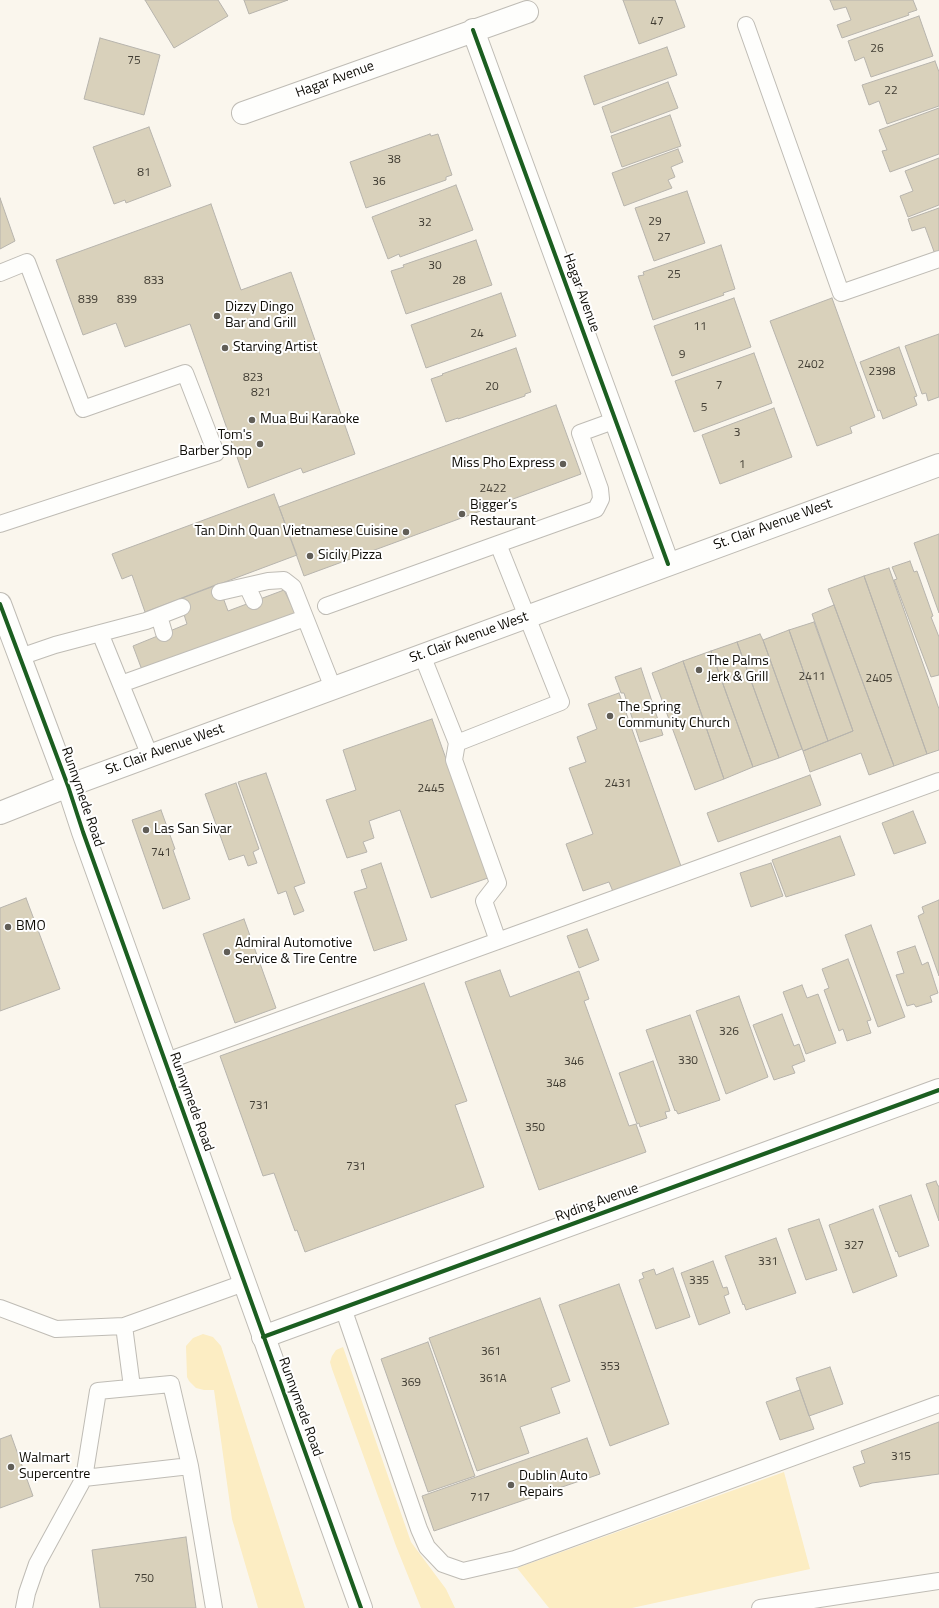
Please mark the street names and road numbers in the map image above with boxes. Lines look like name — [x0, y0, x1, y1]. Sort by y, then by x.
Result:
street label: Hagar Avenue — [293, 58, 377, 102]
street label: Hagar Avenue — [559, 251, 603, 335]
street label: St. Clair Avenue West — [711, 496, 835, 554]
street label: St. Clair Avenue West — [407, 609, 531, 667]
street label: St. Clair Avenue West — [103, 721, 227, 779]
street label: Runnymede Road — [57, 745, 107, 849]
street label: Runnymede Road — [165, 1050, 217, 1154]
street label: Ryding Avenue — [553, 1180, 641, 1226]
street label: Runnymede Road — [274, 1355, 326, 1459]

